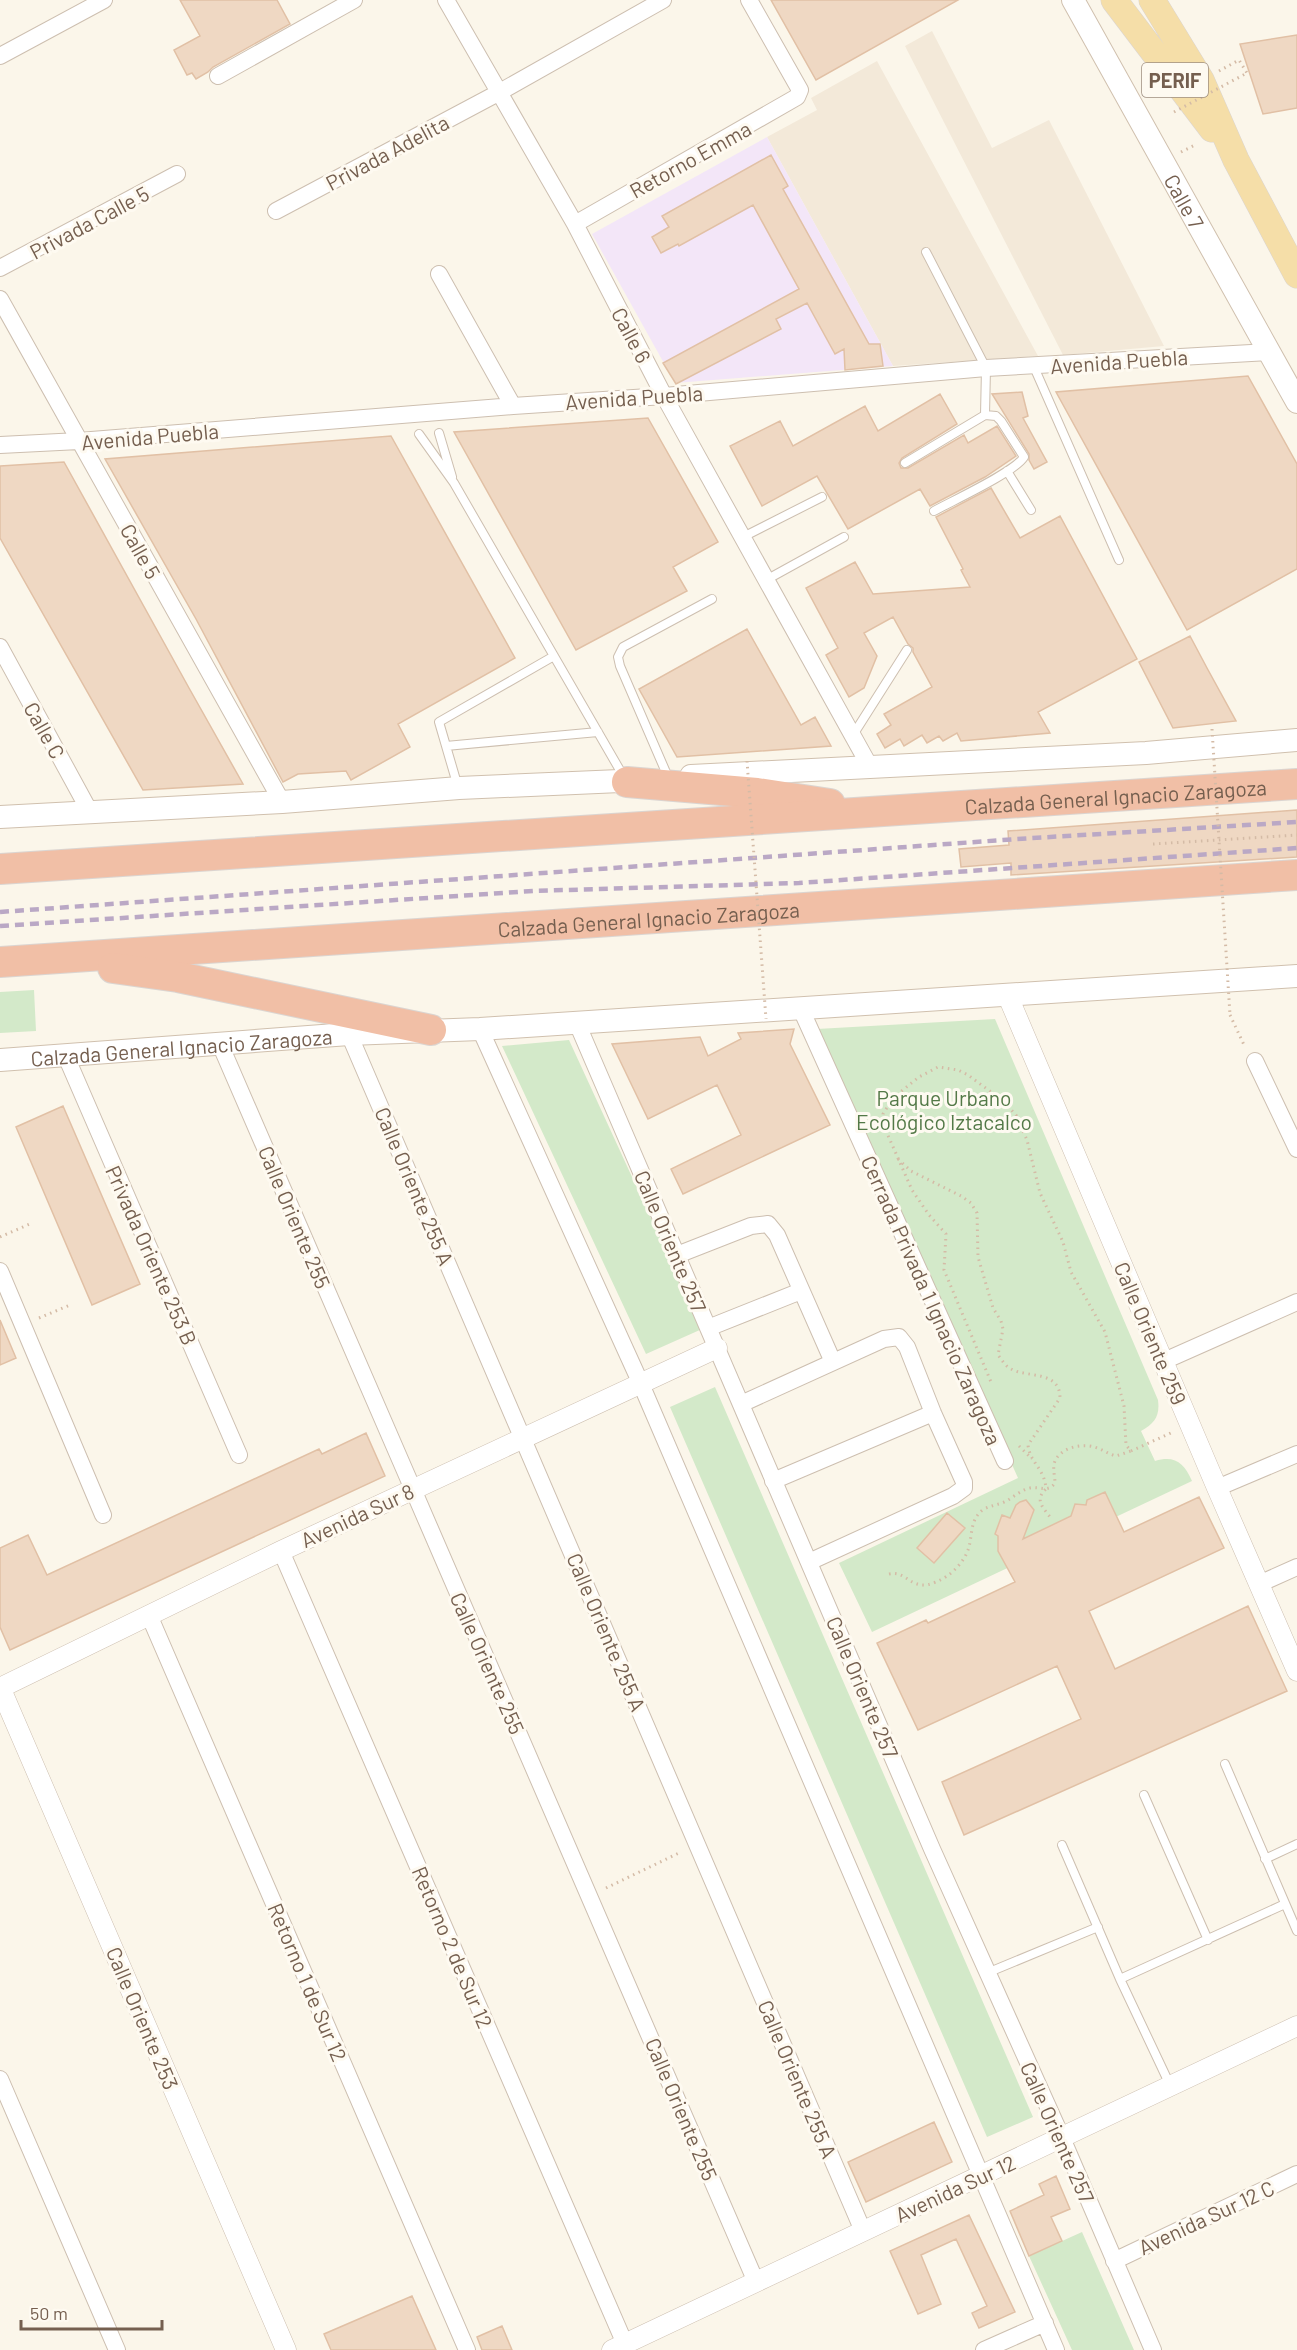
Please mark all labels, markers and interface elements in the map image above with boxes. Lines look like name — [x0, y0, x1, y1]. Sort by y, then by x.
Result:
road number: PERIF — [1142, 63, 1208, 97]
street label: Privada Adelita — [321, 109, 453, 195]
street label: Retorno Emma — [625, 115, 755, 203]
street label: Calle 7 — [1160, 169, 1210, 233]
street label: Privada Calle 5 — [25, 180, 153, 264]
street label: Calle 6 — [607, 303, 657, 367]
street label: Avenida Puebla — [1049, 344, 1189, 378]
street label: Avenida Puebla — [564, 380, 704, 414]
street label: Avenida Puebla — [80, 418, 220, 454]
street label: Calle 5 — [116, 519, 166, 583]
street label: Calle C — [19, 697, 71, 763]
street label: Calzada General Ignacio Zaragoza — [964, 774, 1267, 818]
street label: Calzada General Ignacio Zaragoza — [497, 896, 800, 941]
street label: Calzada General Ignacio Zaragoza — [30, 1023, 333, 1070]
park label: Parque Urbano Ecológico Iztacalco — [856, 1085, 1032, 1134]
street label: Calle Oriente 255 A — [370, 1103, 460, 1269]
street label: Calle Oriente 255 — [254, 1142, 336, 1292]
street label: Cerrada Privada 1 Ignacio Zaragoza — [857, 1151, 1007, 1449]
street label: Privada Oriente 253 B — [101, 1161, 203, 1349]
street label: Calle Oriente 257 — [630, 1166, 712, 1316]
street label: Calle Oriente 259 — [1110, 1258, 1192, 1408]
street label: Avenida Sur 8 — [296, 1478, 418, 1552]
street label: Calle Oriente 255 A — [562, 1549, 652, 1715]
street label: Calle Oriente 255 — [446, 1588, 530, 1738]
street label: Calle Oriente 257 — [822, 1612, 904, 1762]
street label: Retorno 2 de Sur 12 — [408, 1862, 498, 2032]
street label: Retorno 1 de Sur 12 — [263, 1899, 353, 2065]
street label: Calle Oriente 253 — [102, 1943, 184, 2093]
street label: Calle Oriente 255 A — [753, 1996, 843, 2162]
street label: Calle Oriente 255 — [641, 2034, 723, 2184]
street label: Calle Oriente 257 — [1016, 2058, 1100, 2206]
street label: Avenida Sur 12 — [891, 2149, 1019, 2227]
street label: Avenida Sur 12 C — [1134, 2175, 1278, 2259]
scale bar — [21, 2293, 162, 2331]
text: 50 m — [30, 2302, 68, 2324]

